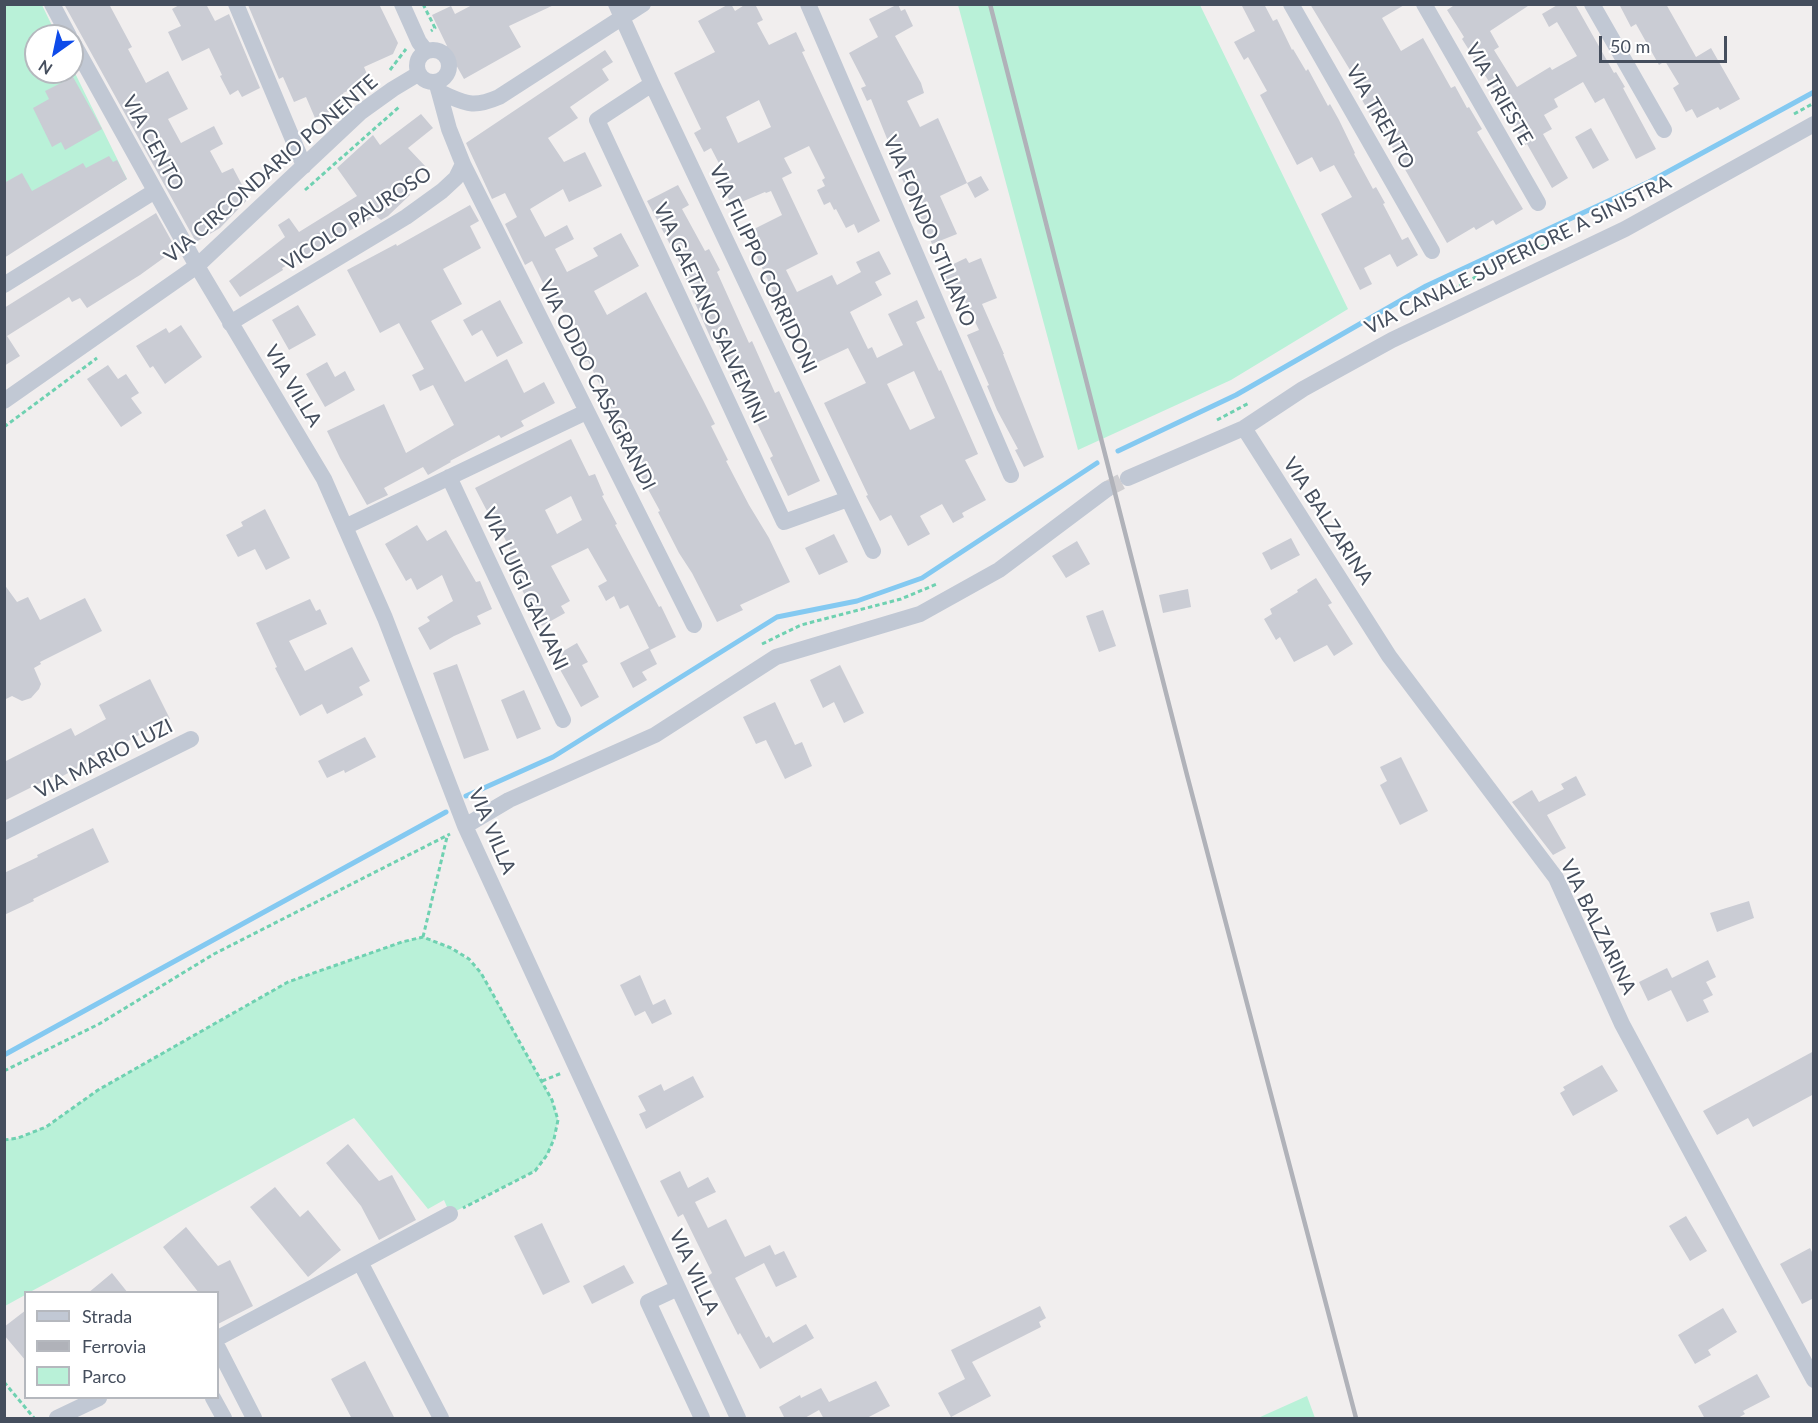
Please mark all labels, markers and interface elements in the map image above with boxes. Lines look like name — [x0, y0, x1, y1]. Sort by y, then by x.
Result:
north arrow — [24, 24, 84, 84]
scale bar — [1602, 24, 1730, 62]
text: 50 m — [1610, 35, 1650, 57]
street label: VIA TRIESTE — [1460, 39, 1538, 149]
text: N — [35, 57, 55, 79]
street label: VIA TRENTO — [1341, 61, 1419, 173]
street label: VIA CIRCONDARIO PONENTE — [160, 70, 382, 268]
street label: VIA CENTO — [117, 91, 189, 195]
street label: VIA FONDO STILIANO — [878, 132, 980, 330]
street label: VIA FILIPPO CORRIDONI — [704, 161, 822, 377]
street label: VICOLO PAUROSO — [278, 162, 436, 276]
street label: VIA CANALE SUPERIORE A SINISTRA — [1361, 170, 1675, 340]
street label: VIA GAETANO SALVEMINI — [648, 199, 772, 427]
street label: VIA ODDO CASAGRANDI — [533, 276, 661, 494]
street label: VIA VILLA — [259, 341, 327, 431]
street label: VIA BALZARINA — [1278, 453, 1378, 589]
street label: VIA LUIGI GALVANI — [477, 504, 573, 674]
street label: VIA MARIO LUZI — [31, 714, 177, 804]
street label: VIA VILLA — [463, 784, 521, 878]
street label: VIA BALZARINA — [1555, 856, 1641, 998]
street label: VIA VILLA — [664, 1226, 724, 1318]
legend — [24, 1291, 219, 1399]
text: Strada — [82, 1305, 132, 1327]
text: Ferrovia — [82, 1335, 146, 1357]
text: Parco — [82, 1365, 126, 1387]

